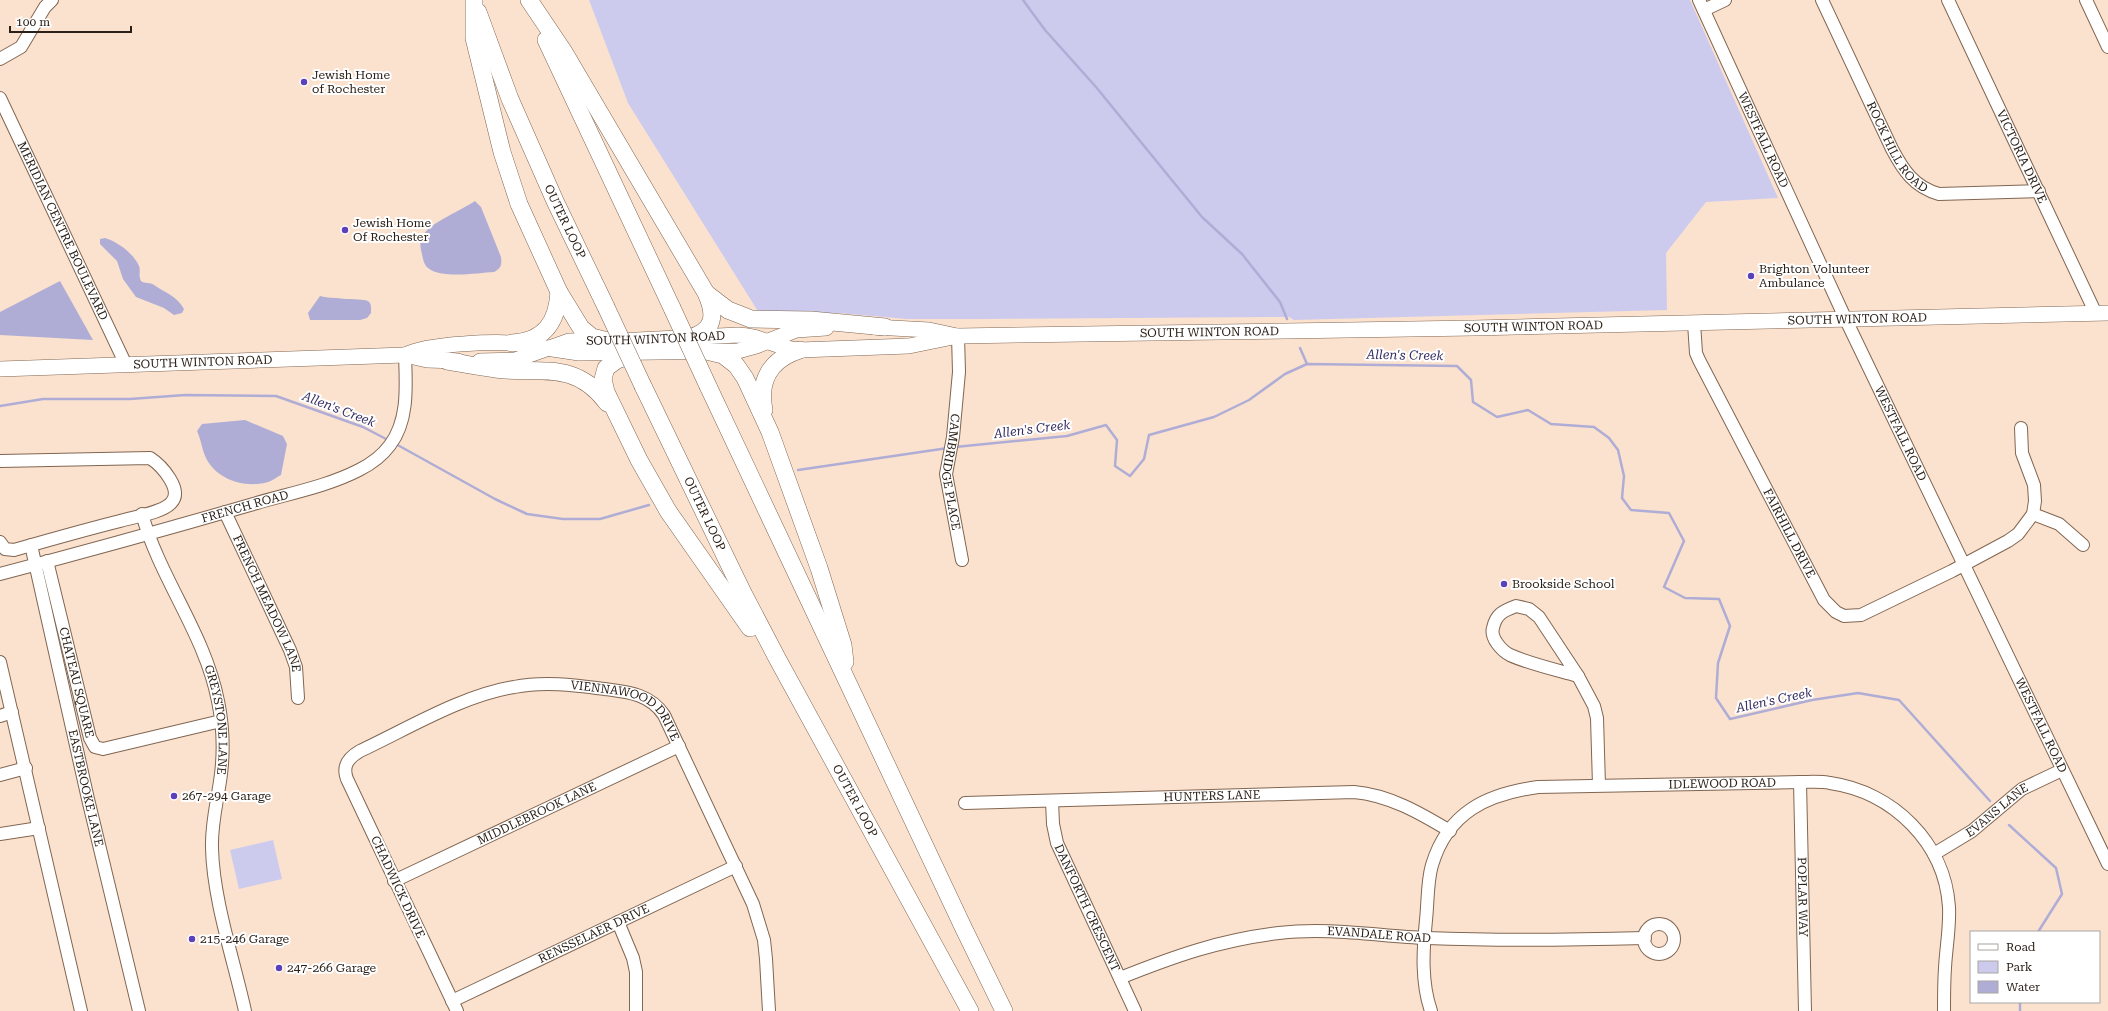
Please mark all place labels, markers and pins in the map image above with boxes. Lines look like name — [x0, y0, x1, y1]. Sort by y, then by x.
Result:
place label: Jewish Home of Rochester — [312, 68, 391, 96]
marker: Jewish Home of Rochester — [299, 77, 309, 87]
place label: Jewish Home Of Rochester — [353, 216, 432, 244]
marker: Jewish Home Of Rochester — [340, 225, 350, 235]
place label: Brighton Volunteer Ambulance — [1759, 262, 1869, 290]
marker: Brighton Volunteer Ambulance — [1746, 271, 1756, 281]
place label: Brookside School — [1512, 577, 1615, 591]
marker: Brookside School — [1499, 579, 1509, 589]
place label: 267-294 Garage — [182, 789, 272, 803]
marker: 267-294 Garage — [169, 791, 179, 801]
place label: 215-246 Garage — [200, 932, 290, 946]
marker: 215-246 Garage — [187, 934, 197, 944]
place label: 247-266 Garage — [287, 961, 377, 975]
marker: 247-266 Garage — [274, 963, 284, 973]

